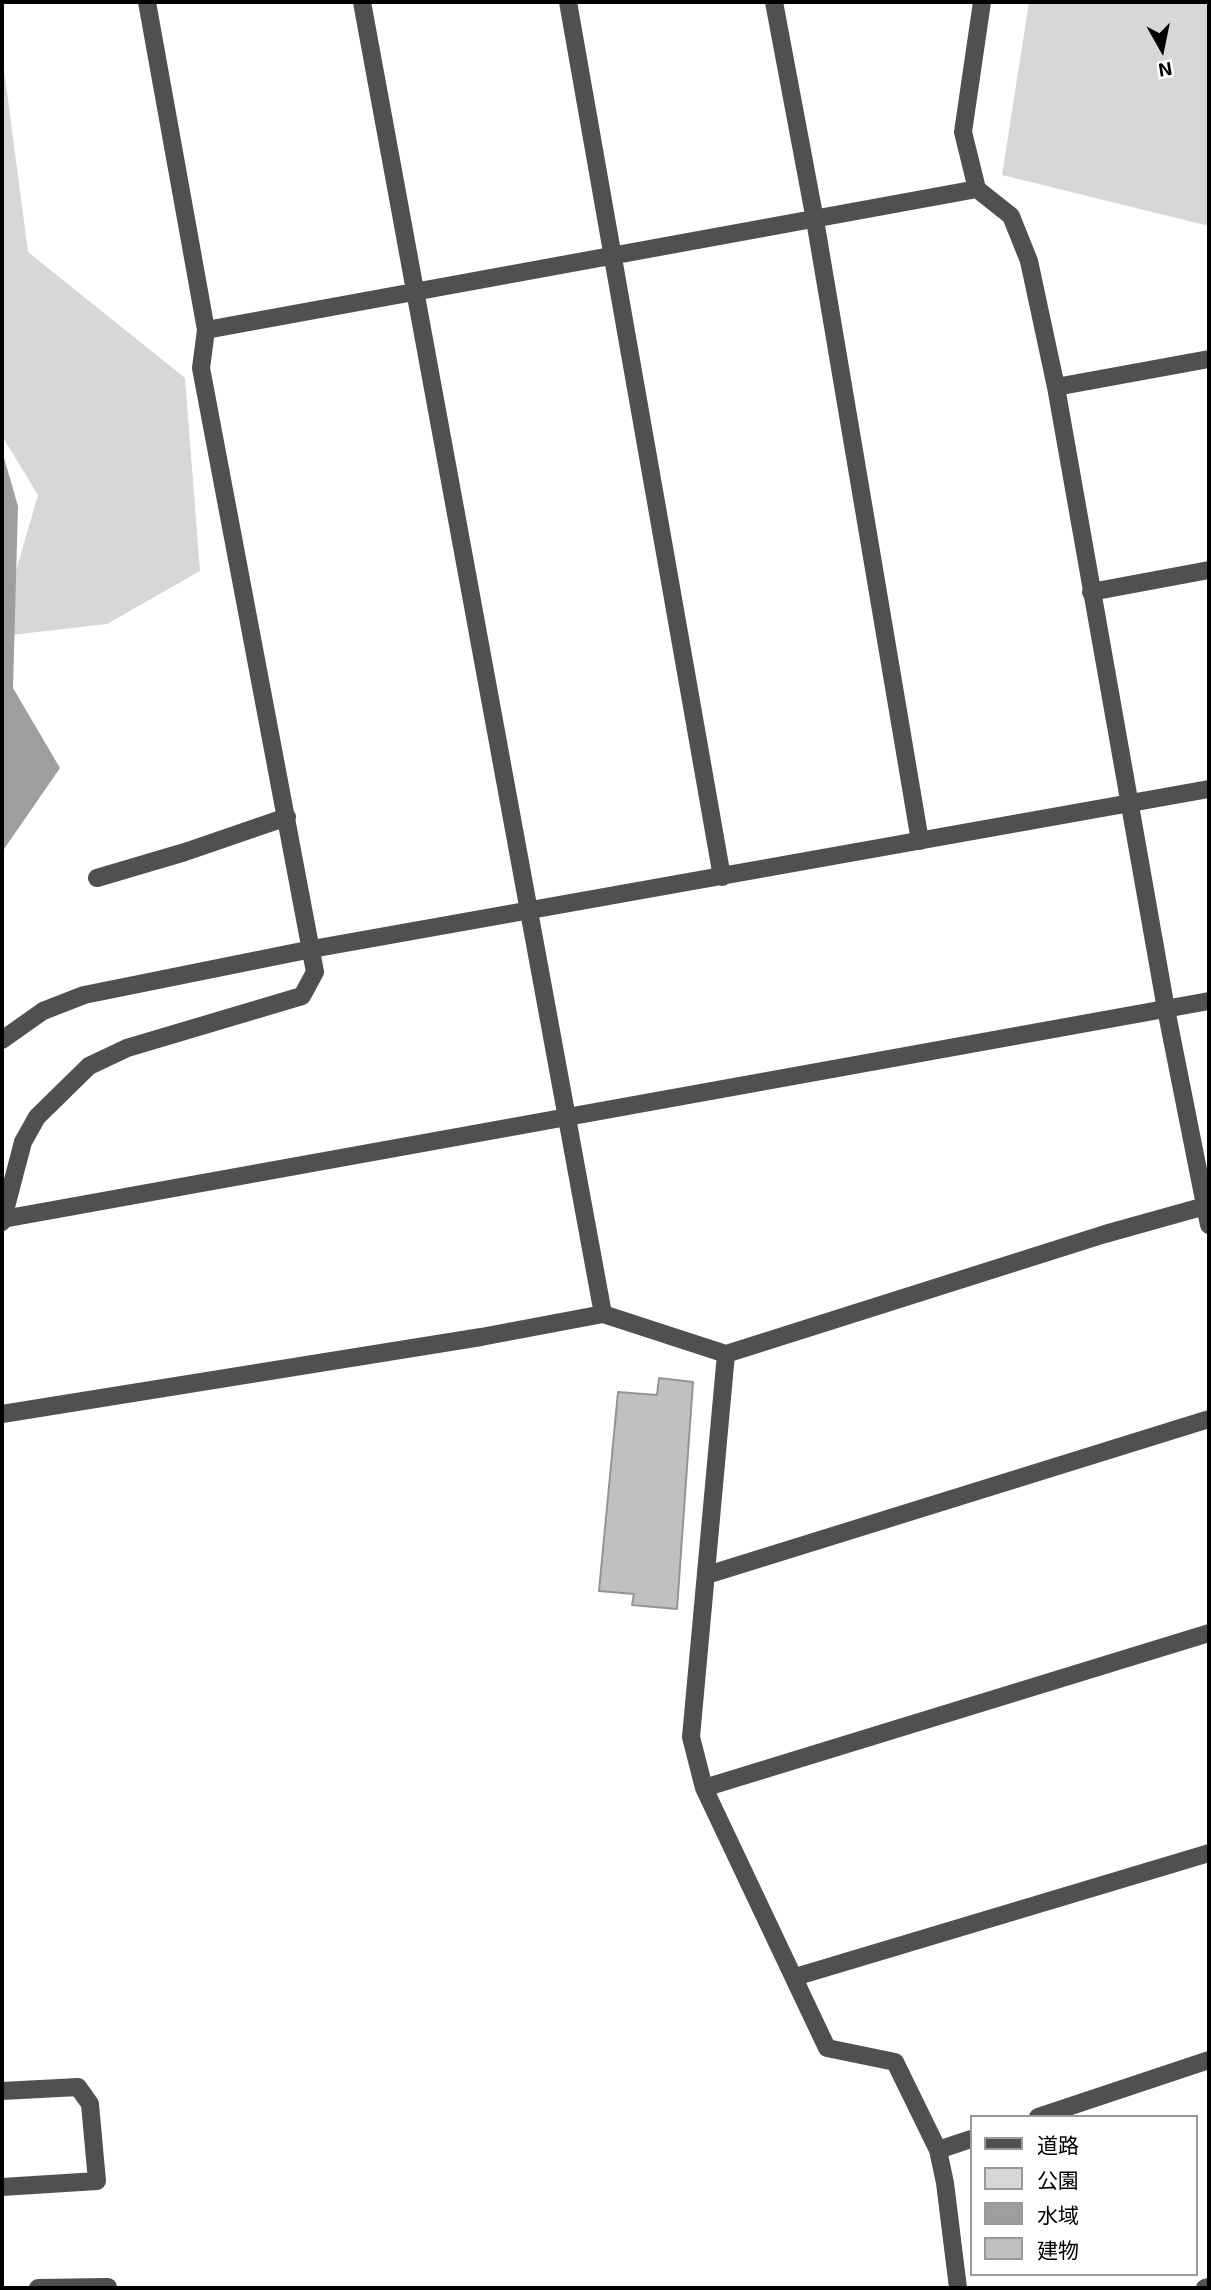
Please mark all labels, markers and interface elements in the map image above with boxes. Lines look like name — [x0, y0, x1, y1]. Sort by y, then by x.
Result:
north arrow — [1127, 14, 1197, 84]
text: N — [1157, 58, 1174, 83]
legend — [970, 2115, 1197, 2276]
text: 道路 — [1037, 2132, 1079, 2157]
text: 公園 — [1037, 2167, 1079, 2192]
text: 水域 — [1037, 2202, 1079, 2227]
text: 建物 — [1037, 2237, 1079, 2262]

